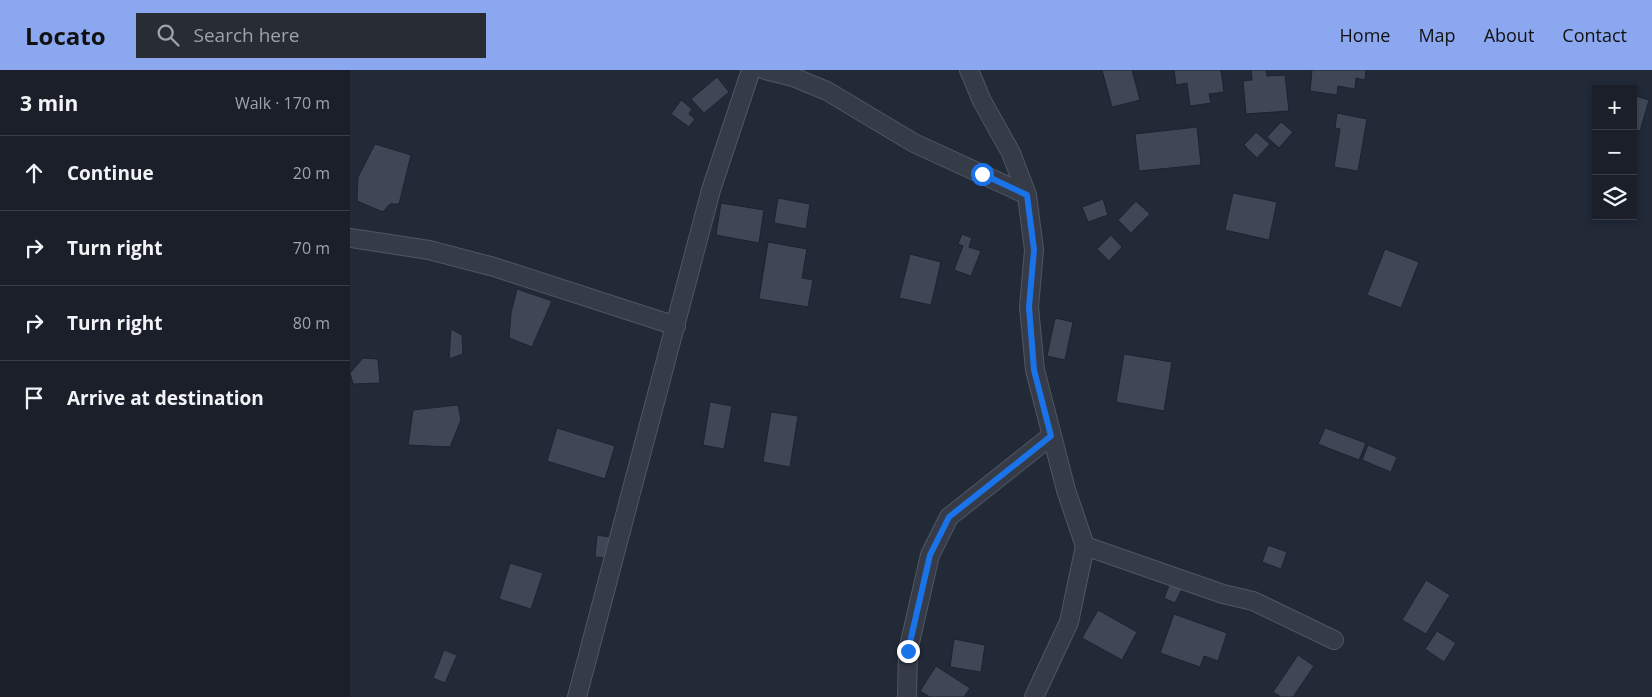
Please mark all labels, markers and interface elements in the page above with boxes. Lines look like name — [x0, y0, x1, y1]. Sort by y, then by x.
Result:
search box — [136, 13, 486, 58]
text: Locato — [25, 19, 106, 52]
icon: search — [154, 21, 182, 49]
text: Search here — [194, 22, 299, 48]
text: Home — [1340, 23, 1390, 47]
text: Map — [1418, 23, 1456, 47]
text: About — [1484, 23, 1534, 47]
text: Contact — [1562, 23, 1627, 47]
map controls — [1592, 85, 1637, 220]
button: + — [1592, 85, 1637, 130]
text: 3 min — [20, 89, 78, 117]
text: Walk · 170 m — [235, 92, 330, 114]
button: − — [1592, 130, 1637, 175]
icon: ahead — [20, 159, 48, 187]
text: Continue — [67, 160, 154, 186]
text: 20 m — [293, 162, 330, 184]
route start — [971, 163, 994, 186]
button: layers — [1592, 175, 1637, 220]
icon: right — [20, 234, 48, 262]
text: Turn right — [67, 235, 162, 261]
text: 70 m — [293, 237, 330, 259]
icon: right — [20, 309, 48, 337]
text: Turn right — [67, 310, 162, 336]
text: 80 m — [293, 312, 330, 334]
icon: arrive — [20, 384, 48, 412]
text: Arrive at destination — [67, 385, 264, 411]
route end — [897, 640, 920, 663]

